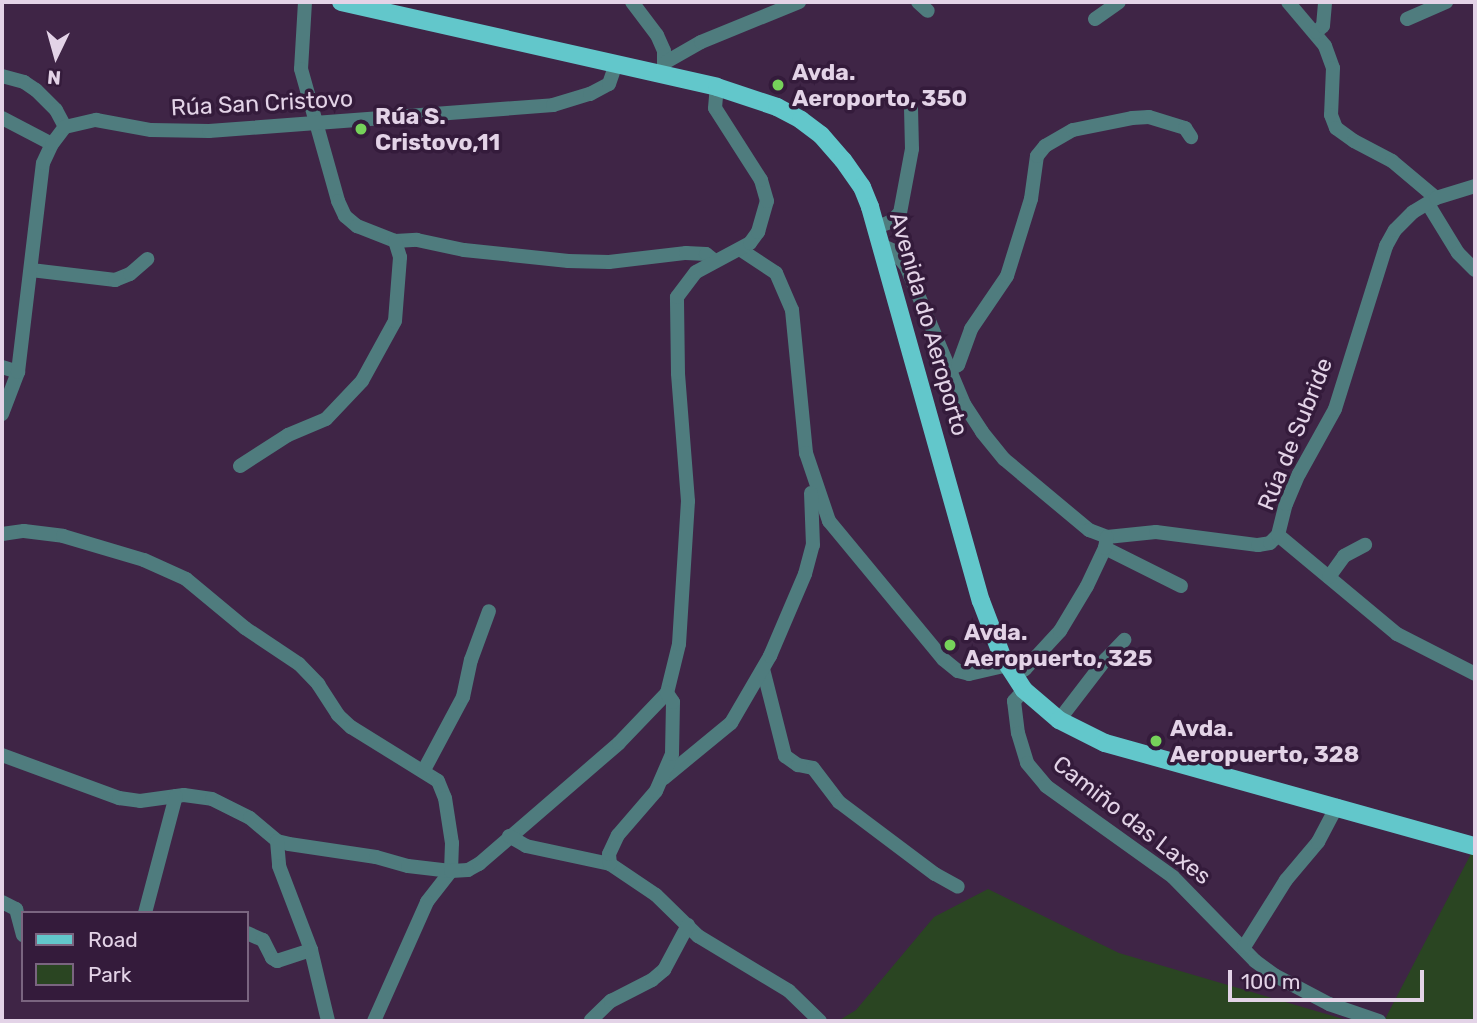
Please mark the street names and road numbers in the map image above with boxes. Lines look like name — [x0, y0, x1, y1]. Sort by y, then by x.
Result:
street label: Rúa San Cristovo — [170, 84, 354, 122]
street label: Avenida do Aeroporto — [884, 209, 974, 439]
street label: Rúa de Subride — [1252, 354, 1338, 514]
street label: Camiño das Laxes — [1048, 750, 1216, 890]

